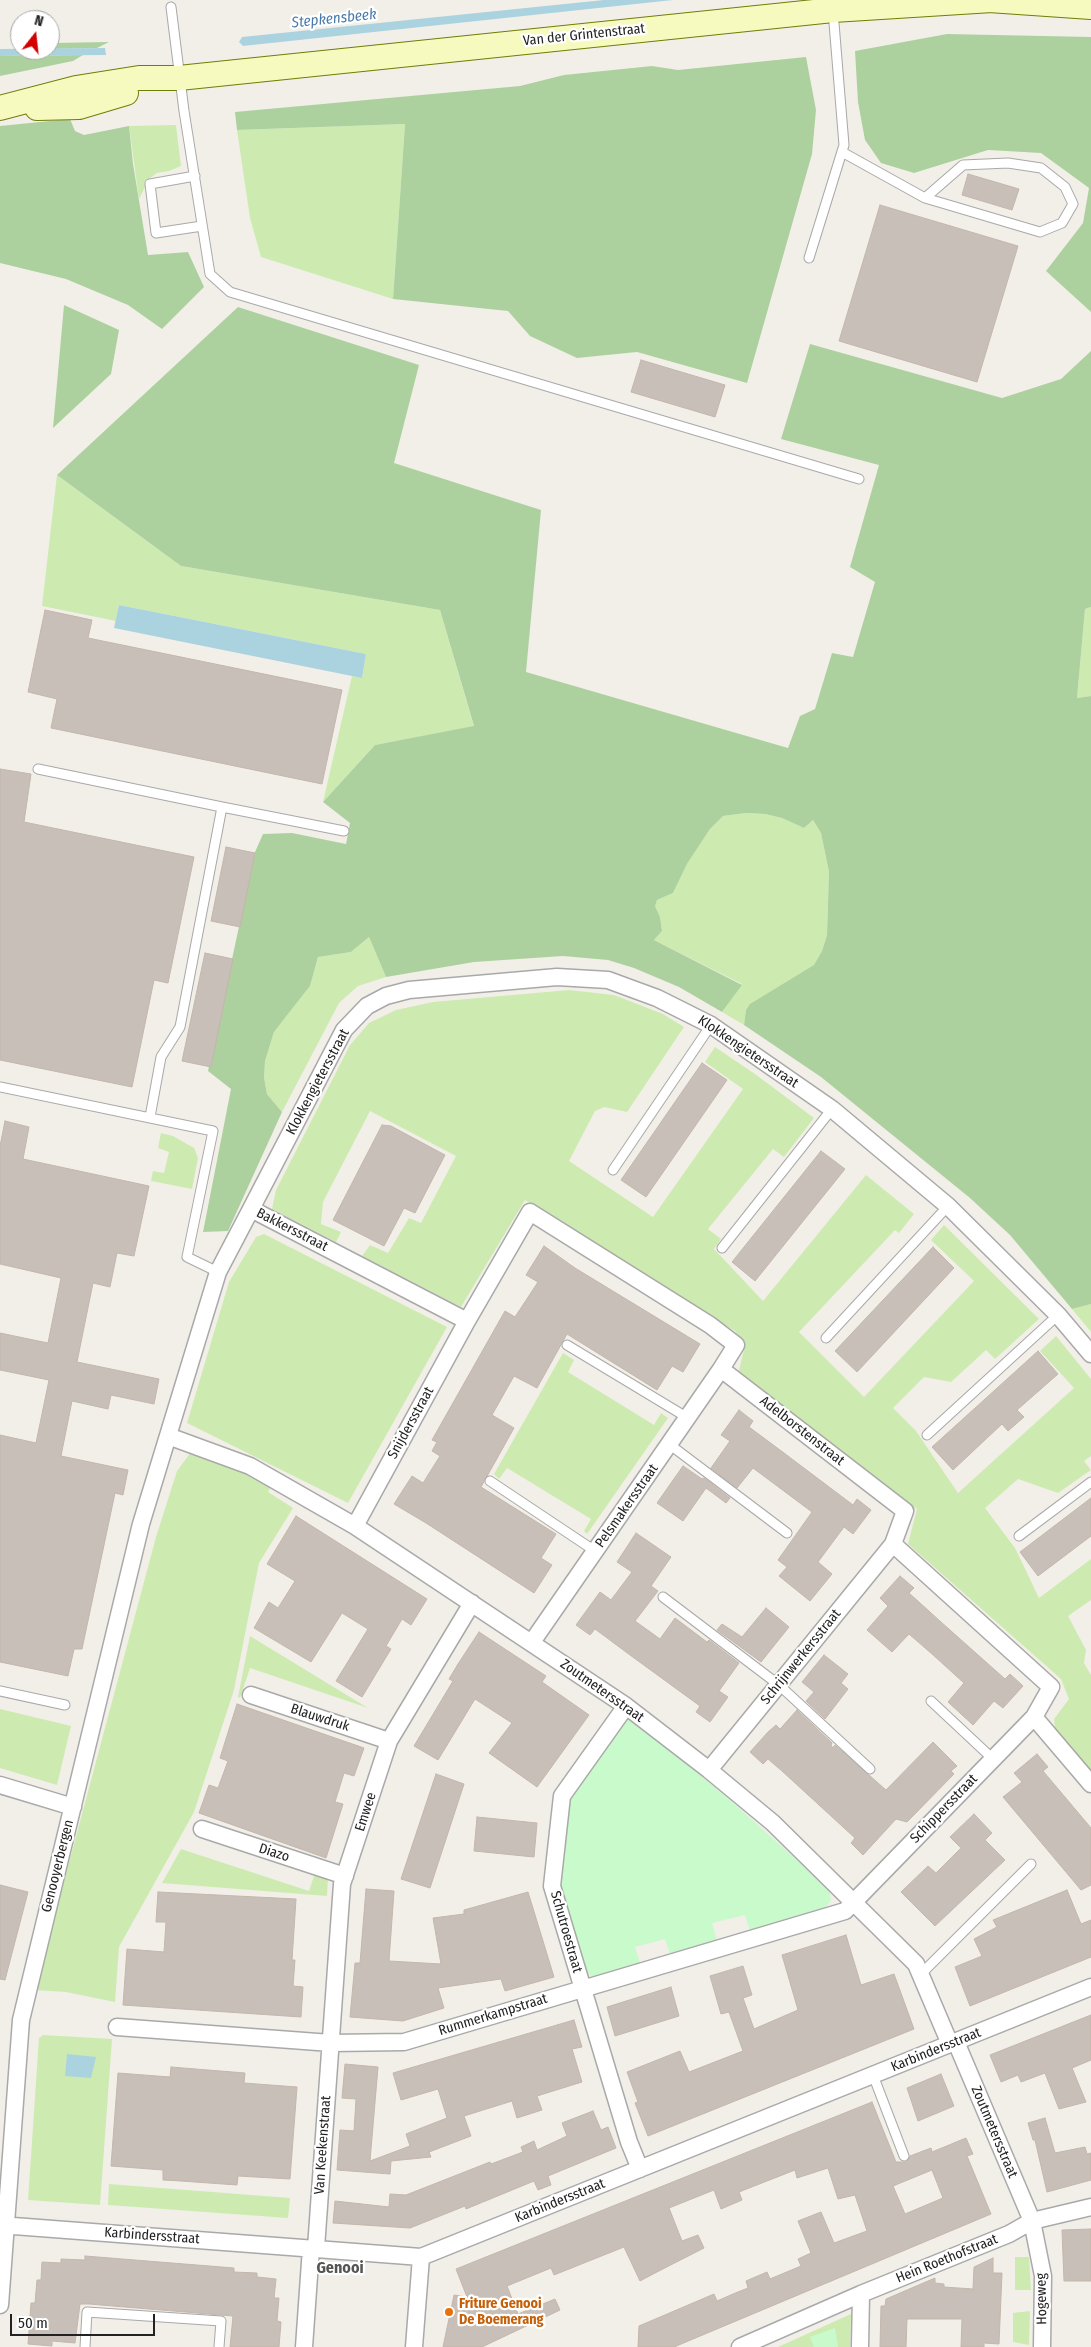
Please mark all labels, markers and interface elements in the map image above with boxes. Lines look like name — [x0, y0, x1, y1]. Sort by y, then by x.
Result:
water label: Stepkensbeek — [291, 6, 377, 32]
north arrow — [10, 10, 60, 60]
text: N — [33, 12, 45, 30]
street label: Van der Grintenstraat — [522, 20, 646, 50]
street label: Klokkengietersstraat — [695, 1012, 801, 1092]
street label: Klokkengietersstraat — [283, 1026, 353, 1138]
street label: Bakkersstraat — [253, 1205, 331, 1255]
street label: Snijdersstraat — [384, 1384, 438, 1462]
street label: Adelborstenstraat — [756, 1393, 848, 1469]
street label: Pelsmakersstraat — [592, 1461, 662, 1551]
street label: Schrijnwerkersstraat — [757, 1606, 845, 1708]
street label: Zoutmetersstraat — [557, 1656, 647, 1726]
street label: Blauwdruk — [288, 1701, 352, 1735]
street label: Schippersstraat — [907, 1771, 981, 1847]
street label: Emwee — [352, 1790, 380, 1834]
street label: Genooyerbergen — [38, 1818, 78, 1914]
street label: Diazo — [257, 1840, 291, 1866]
street label: Schutroestraat — [546, 1889, 586, 1975]
street label: Rummerkampstraat — [437, 1990, 549, 2040]
street label: Karbindersstraat — [889, 2024, 983, 2076]
street label: Zoutmetersstraat — [967, 2083, 1021, 2181]
street label: Van Keekenstraat — [311, 2095, 335, 2195]
street label: Karbindersstraat — [513, 2175, 607, 2227]
street label: Karbindersstraat — [104, 2224, 200, 2248]
street label: Hein Roethofstraat — [894, 2231, 1000, 2287]
district label: Genooi — [316, 2259, 364, 2279]
street label: Hogeweg — [1033, 2273, 1051, 2325]
place label: Friture Genooi De Boemerang — [459, 2296, 543, 2328]
scale bar — [12, 2304, 158, 2336]
marker: Friture Genooi De Boemerang — [443, 2306, 455, 2318]
text: 50 m — [18, 2314, 48, 2332]

